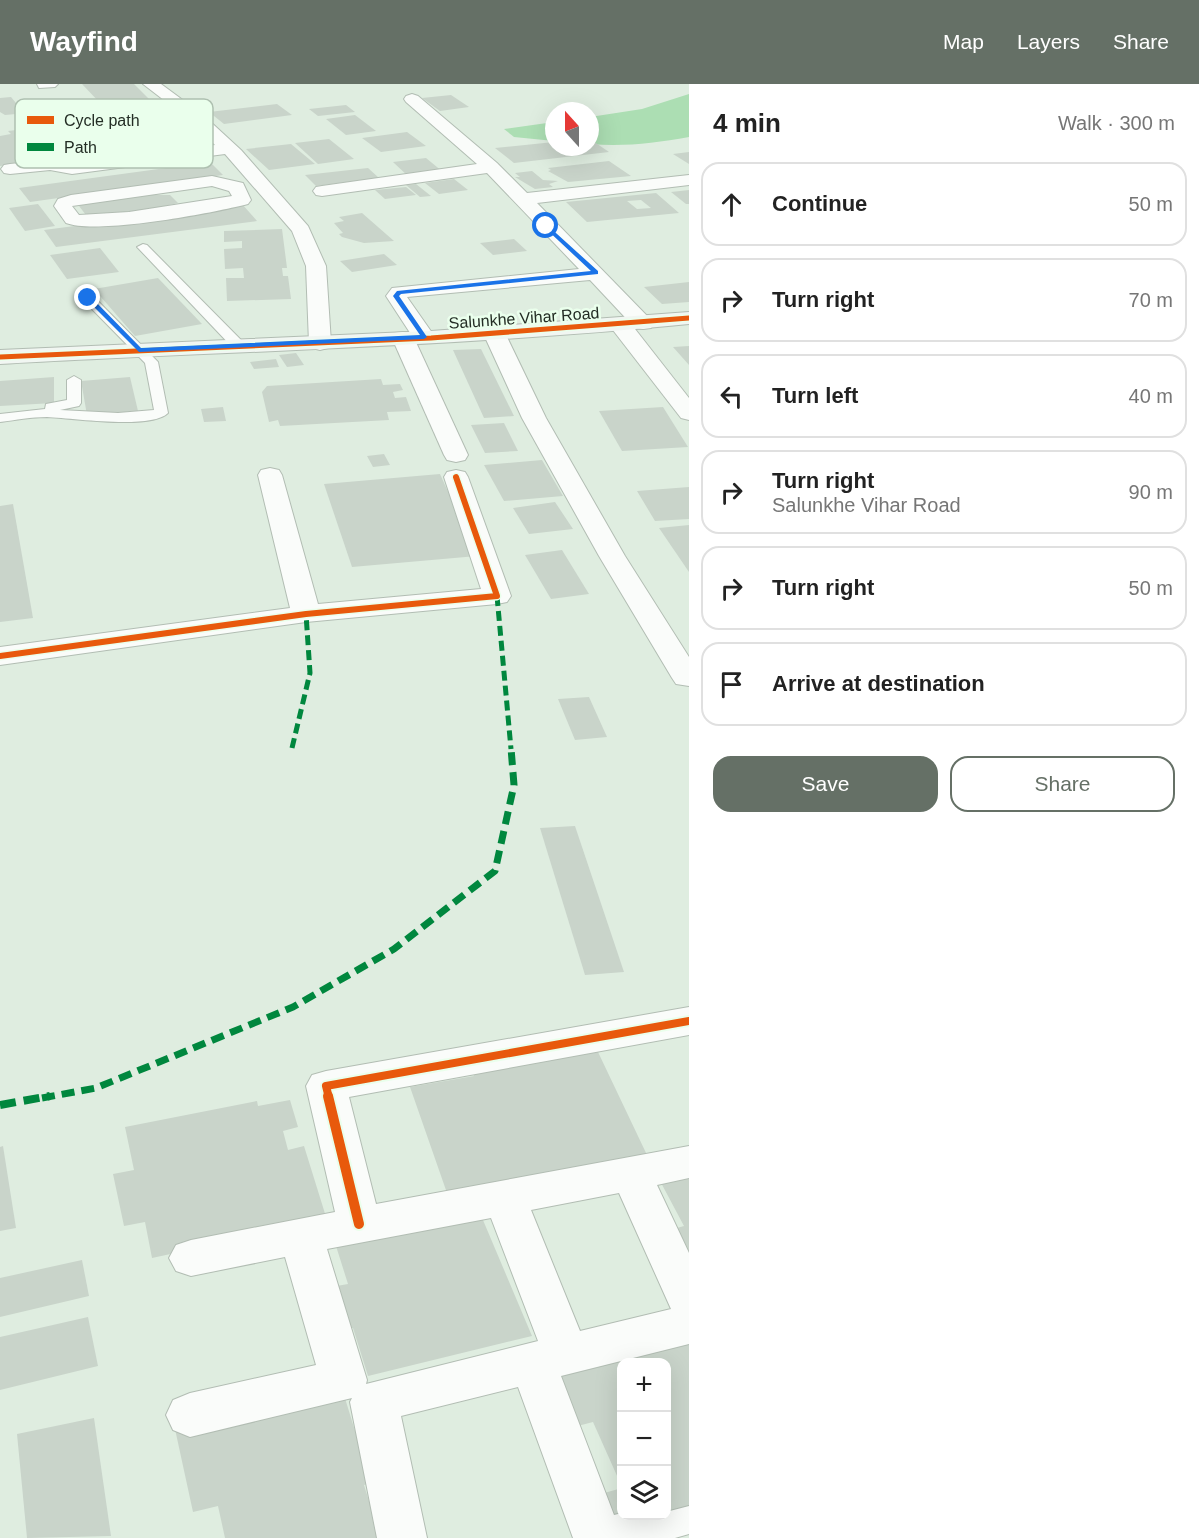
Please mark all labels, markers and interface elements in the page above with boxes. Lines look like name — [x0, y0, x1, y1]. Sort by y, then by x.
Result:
text: Wayfind — [30, 26, 138, 57]
text: Map — [943, 30, 984, 53]
text: Layers — [1017, 30, 1080, 53]
text: Share — [1113, 30, 1169, 53]
legend — [15, 99, 213, 168]
north arrow — [545, 102, 599, 156]
text: 4 min — [713, 108, 781, 138]
text: Cycle path — [64, 112, 140, 129]
text: Walk · 300 m — [1058, 112, 1175, 134]
text: Path — [64, 139, 97, 156]
icon: ahead — [715, 188, 748, 221]
text: Continue — [772, 191, 867, 216]
text: 50 m — [1129, 193, 1173, 215]
route start — [532, 212, 558, 238]
route end — [74, 284, 100, 310]
icon: right — [715, 284, 748, 317]
text: Turn right — [772, 287, 874, 312]
text: 70 m — [1129, 289, 1173, 311]
street label: Salunkhe Vihar Road — [448, 304, 600, 332]
icon: left — [715, 380, 748, 413]
text: Turn left — [772, 383, 858, 408]
text: 40 m — [1129, 385, 1173, 407]
text: Turn right — [772, 468, 874, 493]
icon: right — [715, 476, 748, 509]
text: 90 m — [1129, 481, 1173, 503]
text: Salunkhe Vihar Road — [772, 494, 961, 516]
icon: right — [715, 572, 748, 605]
text: Turn right — [772, 575, 874, 600]
text: 50 m — [1129, 577, 1173, 599]
icon: arrive — [715, 668, 748, 701]
text: Arrive at destination — [772, 671, 985, 696]
button: Save — [713, 756, 938, 812]
button: Share — [950, 756, 1175, 812]
map controls — [617, 1358, 671, 1520]
button: + — [617, 1358, 671, 1412]
button: − — [617, 1412, 671, 1466]
button: layers — [617, 1466, 671, 1520]

